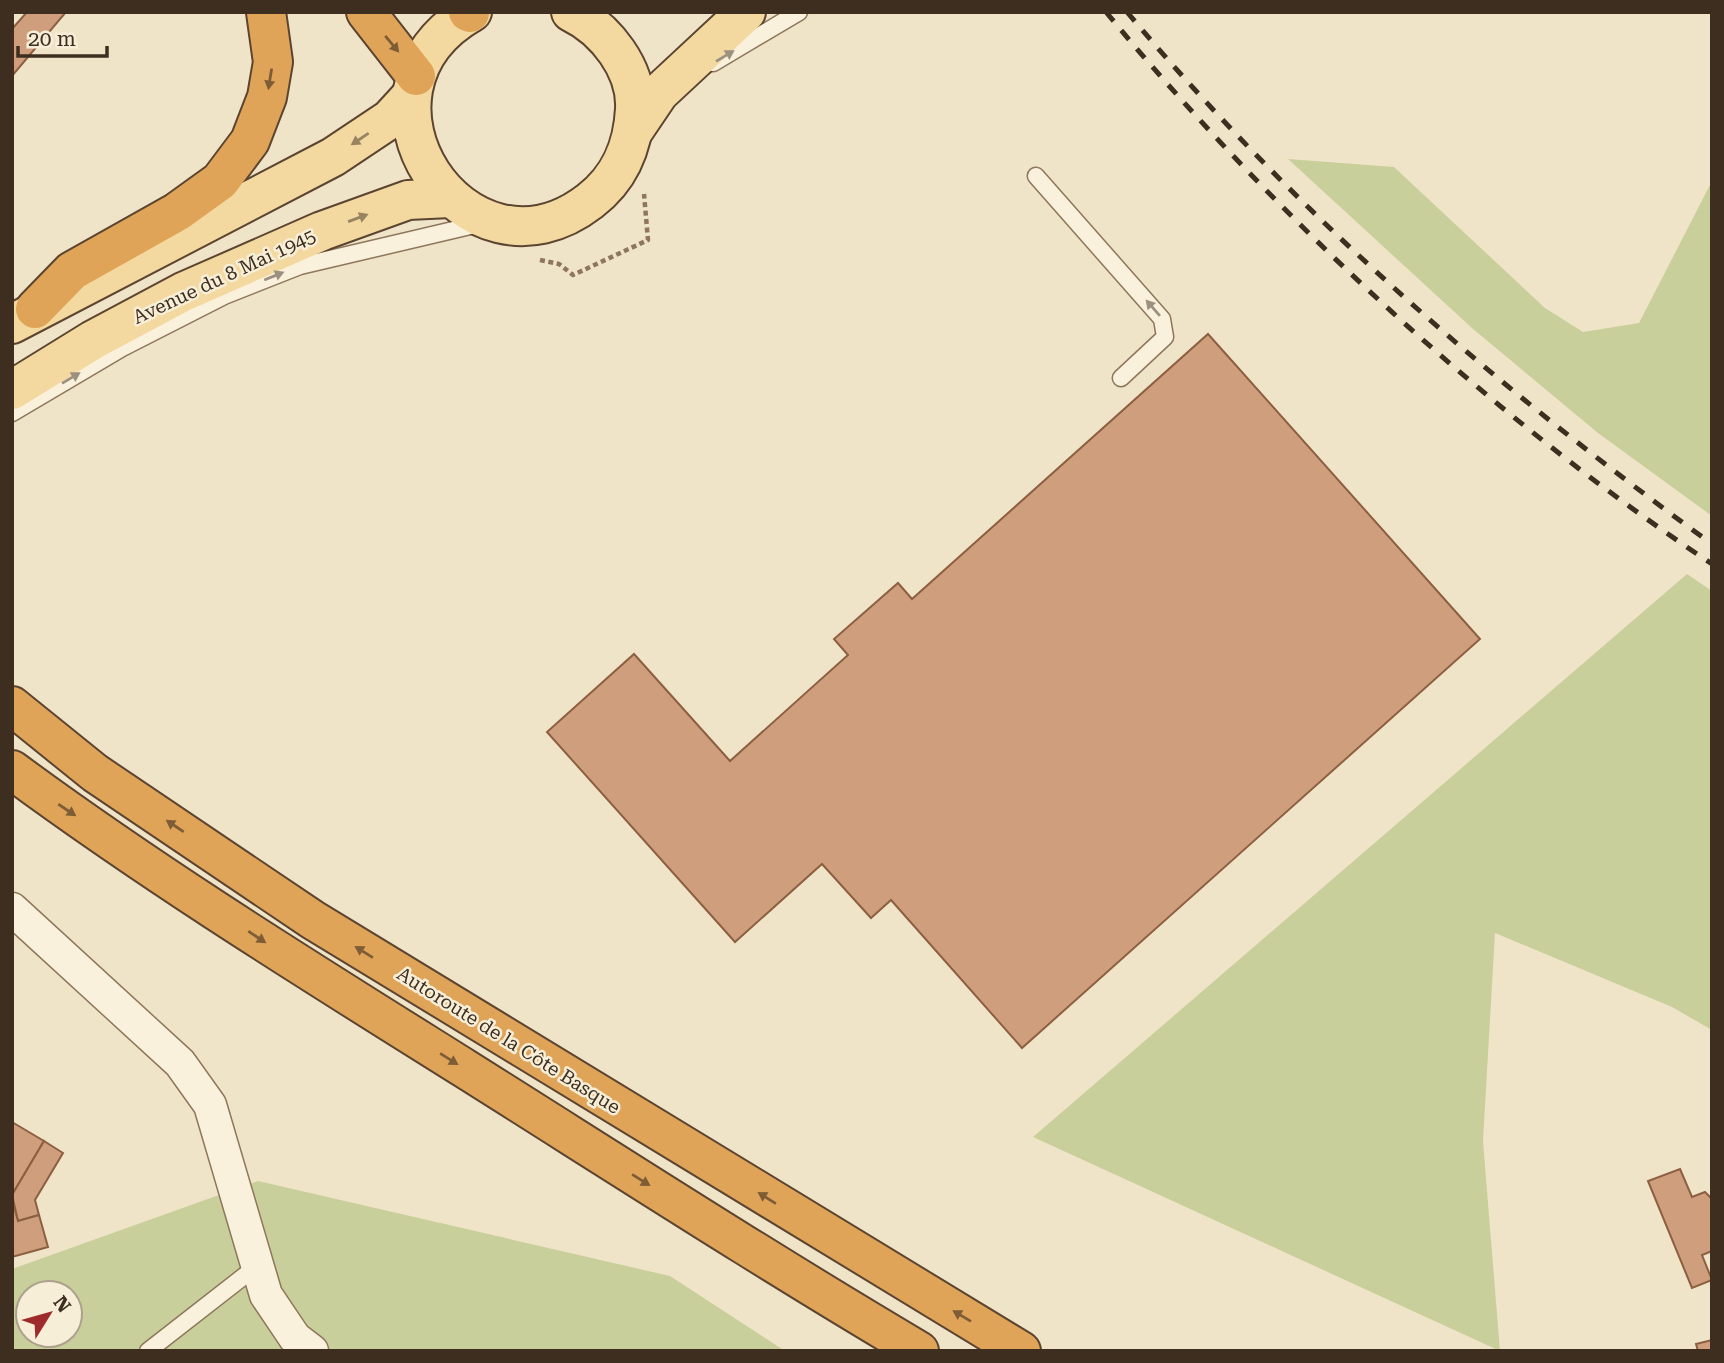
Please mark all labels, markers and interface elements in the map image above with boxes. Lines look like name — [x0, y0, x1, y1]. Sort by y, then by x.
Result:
scale bar — [18, 14, 107, 58]
text: 20 m — [28, 27, 76, 51]
one-way arrow — [384, 35, 399, 52]
one-way arrow — [715, 50, 734, 63]
one-way arrow — [264, 69, 275, 91]
one-way arrow — [351, 132, 369, 146]
one-way arrow — [347, 212, 368, 223]
street label: Avenue du 8 Mai 1945 — [129, 224, 319, 329]
one-way arrow — [264, 271, 285, 282]
one-way arrow — [1146, 300, 1161, 317]
one-way arrow — [61, 372, 80, 385]
one-way arrow — [58, 803, 76, 817]
one-way arrow — [165, 820, 184, 833]
one-way arrow — [247, 930, 266, 943]
one-way arrow — [355, 945, 374, 958]
street label: Autoroute de la Côte Basque — [393, 962, 625, 1119]
one-way arrow — [439, 1052, 458, 1065]
one-way arrow — [631, 1173, 651, 1186]
one-way arrow — [758, 1192, 777, 1205]
north arrow — [14, 1279, 84, 1349]
text: N — [49, 1291, 76, 1317]
one-way arrow — [953, 1310, 972, 1322]

